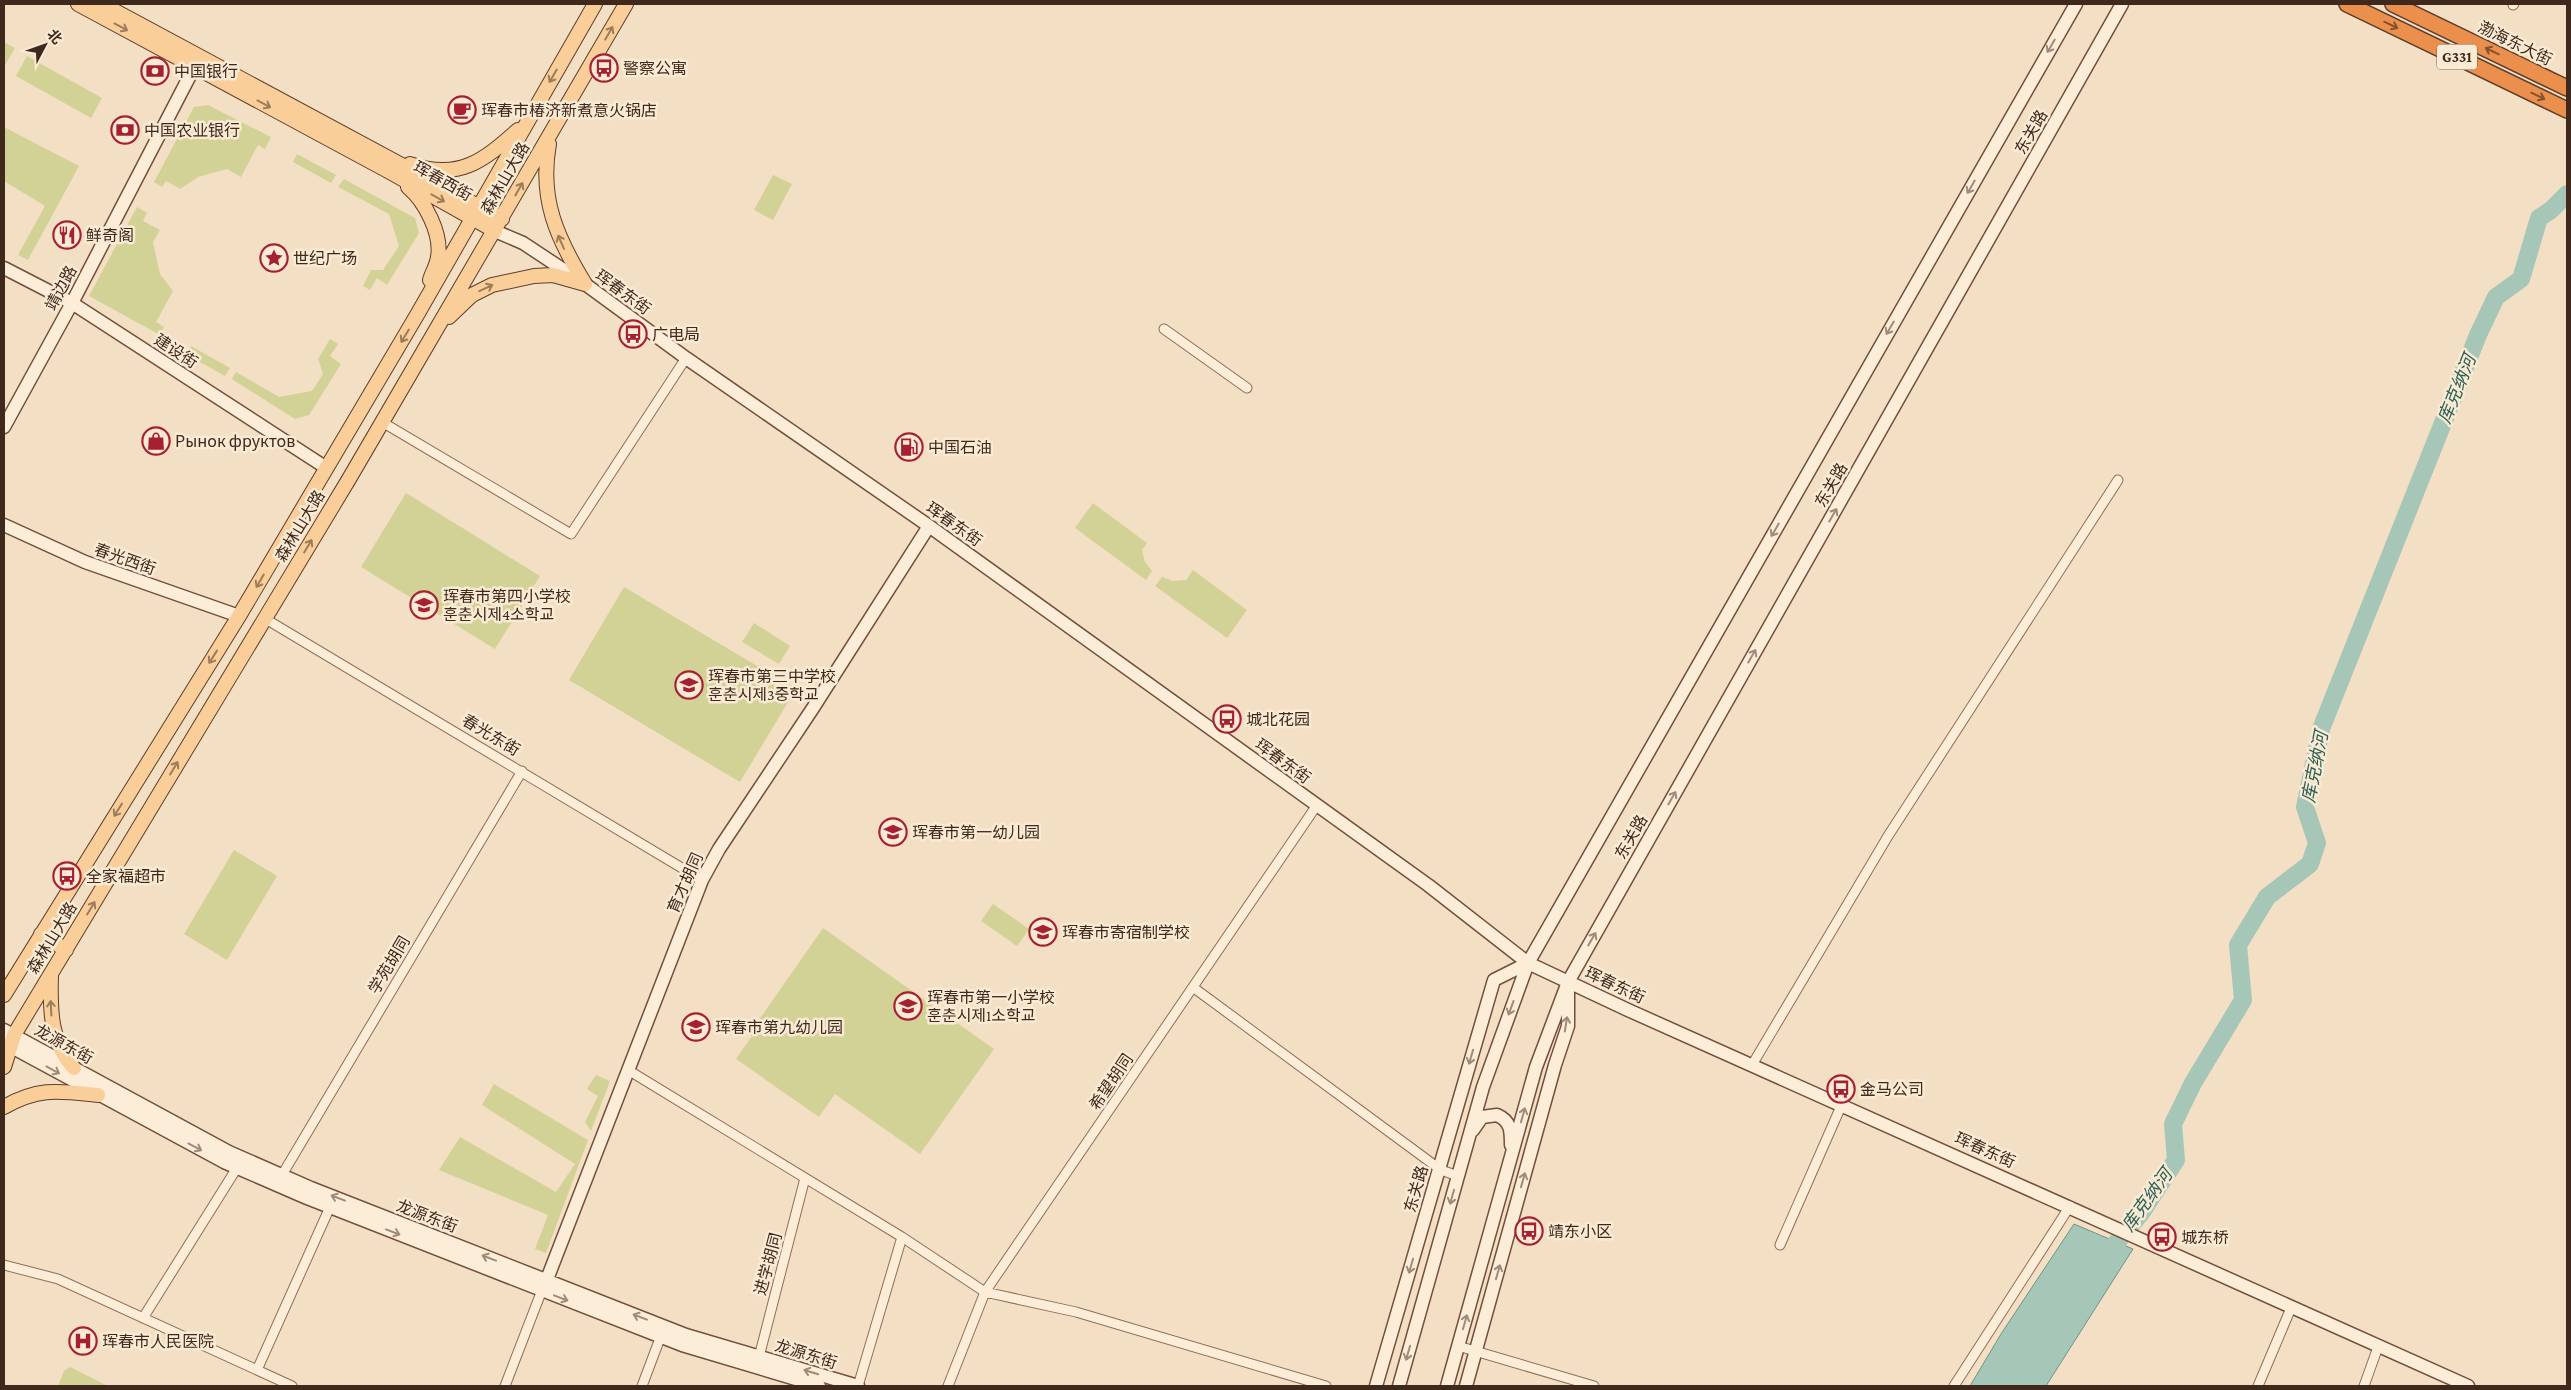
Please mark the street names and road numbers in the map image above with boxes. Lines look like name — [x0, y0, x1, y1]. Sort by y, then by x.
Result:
street label: 渤海东大街 — [2475, 18, 2555, 68]
road number: G331 — [2437, 44, 2477, 70]
street label: 东关路 — [2012, 107, 2050, 157]
street label: 森林山大路 — [478, 139, 532, 217]
street label: 珲春西街 — [411, 158, 475, 204]
street label: 靖边路 — [42, 263, 80, 313]
street label: 珲春东街 — [592, 266, 654, 318]
street label: 建设街 — [151, 331, 201, 371]
street label: 东关路 — [1812, 460, 1850, 510]
street label: 森林山大路 — [272, 487, 328, 565]
street label: 珲春东街 — [923, 499, 985, 549]
street label: 春光西街 — [92, 541, 158, 577]
street label: 春光东街 — [459, 711, 523, 759]
street label: 珲春东街 — [1252, 735, 1314, 787]
street label: 东关路 — [1612, 812, 1650, 862]
street label: 育才胡同 — [664, 850, 706, 916]
street label: 森林山大路 — [24, 899, 80, 977]
street label: 学苑胡同 — [365, 933, 413, 997]
street label: 珲春东街 — [1582, 964, 1648, 1006]
street label: 龙源东街 — [32, 1021, 96, 1067]
street label: 希望胡同 — [1086, 1051, 1136, 1113]
street label: 珲春东街 — [1952, 1129, 2018, 1171]
street label: 东关路 — [1401, 1164, 1431, 1214]
street label: 龙源东街 — [394, 1197, 460, 1235]
street label: 进学胡同 — [752, 1231, 784, 1297]
street label: 龙源东街 — [773, 1337, 839, 1371]

